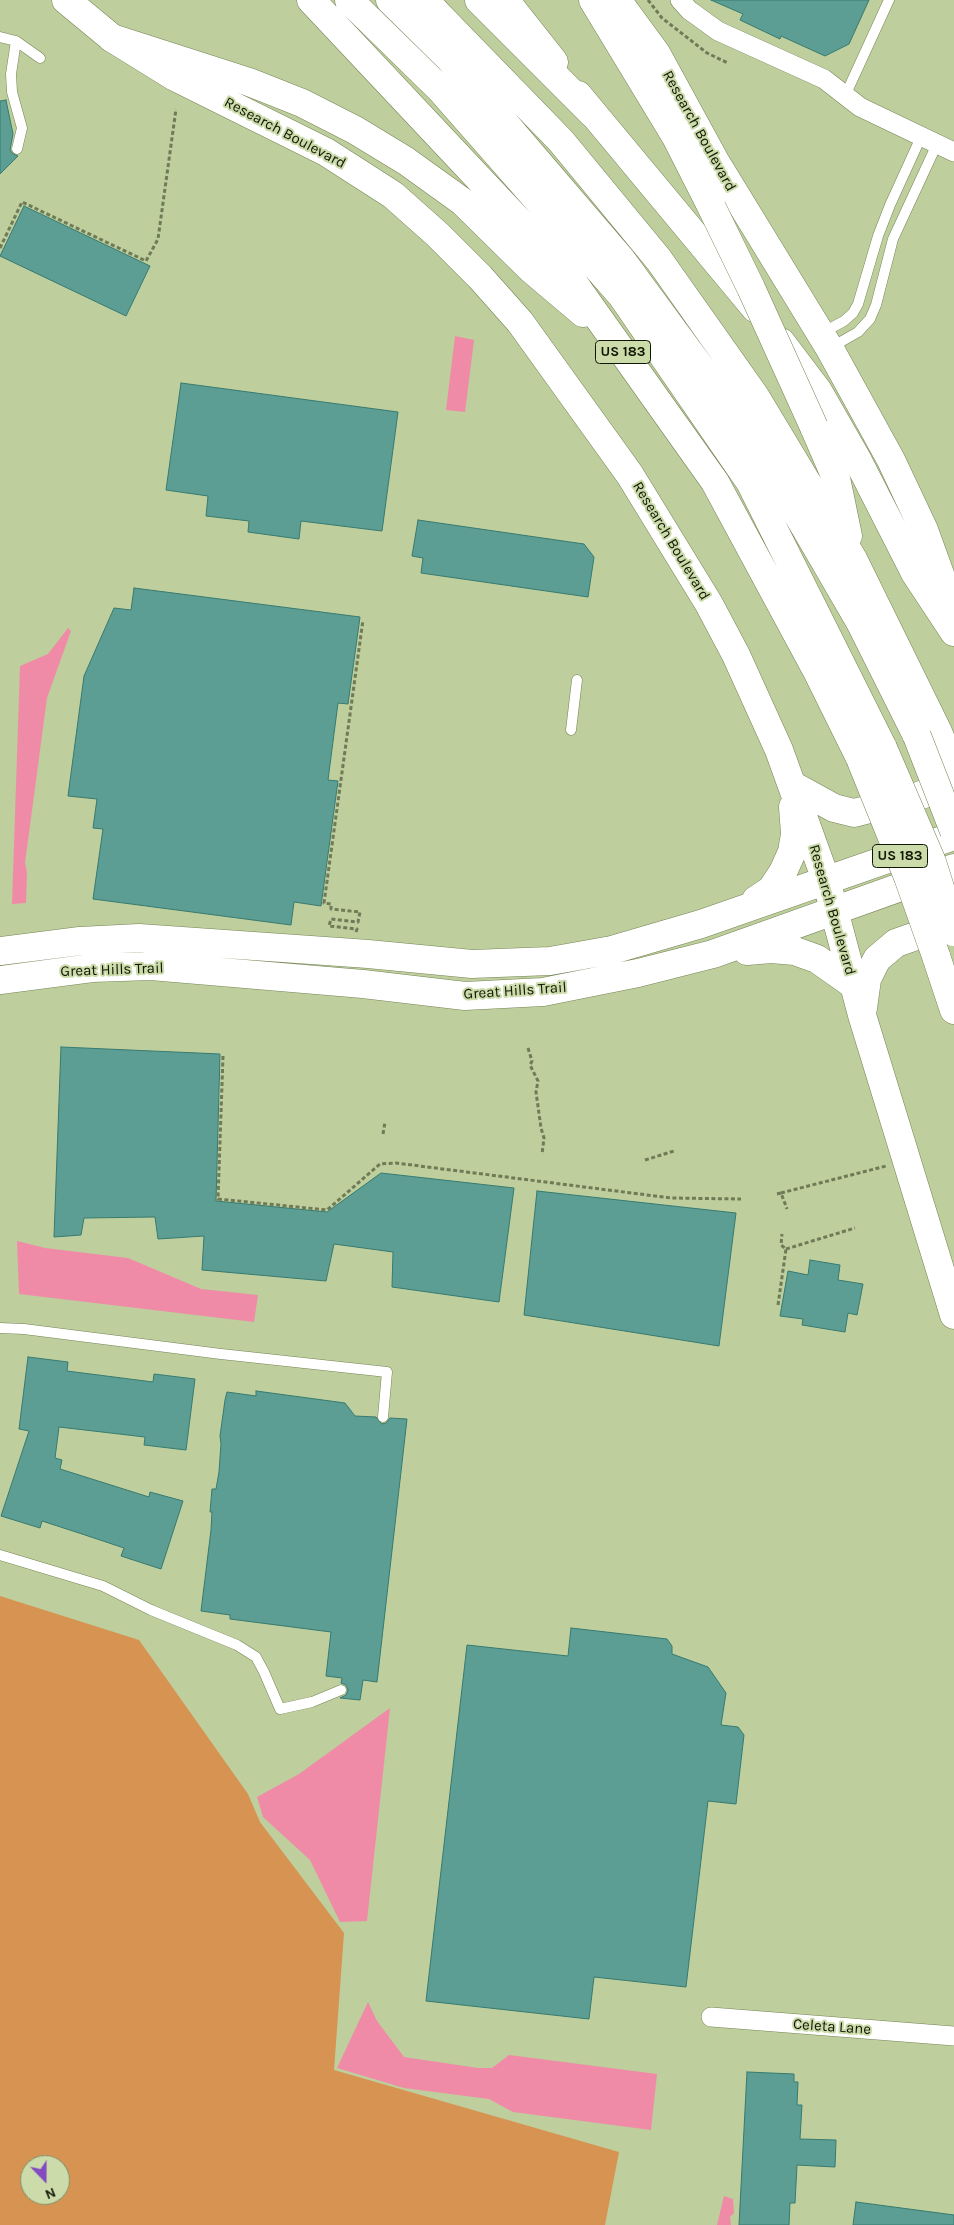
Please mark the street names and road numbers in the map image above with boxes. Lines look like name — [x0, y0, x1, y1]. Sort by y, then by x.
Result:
street label: Research Boulevard — [658, 68, 740, 194]
street label: Research Boulevard — [221, 93, 349, 173]
road number: US 183 — [596, 341, 650, 364]
street label: Research Boulevard — [628, 478, 714, 604]
street label: Research Boulevard — [805, 843, 859, 977]
road number: US 183 — [872, 844, 928, 868]
street label: Great Hills Trail — [60, 959, 164, 981]
street label: Great Hills Trail — [463, 978, 567, 1004]
street label: Celeta Lane — [792, 2015, 872, 2039]

